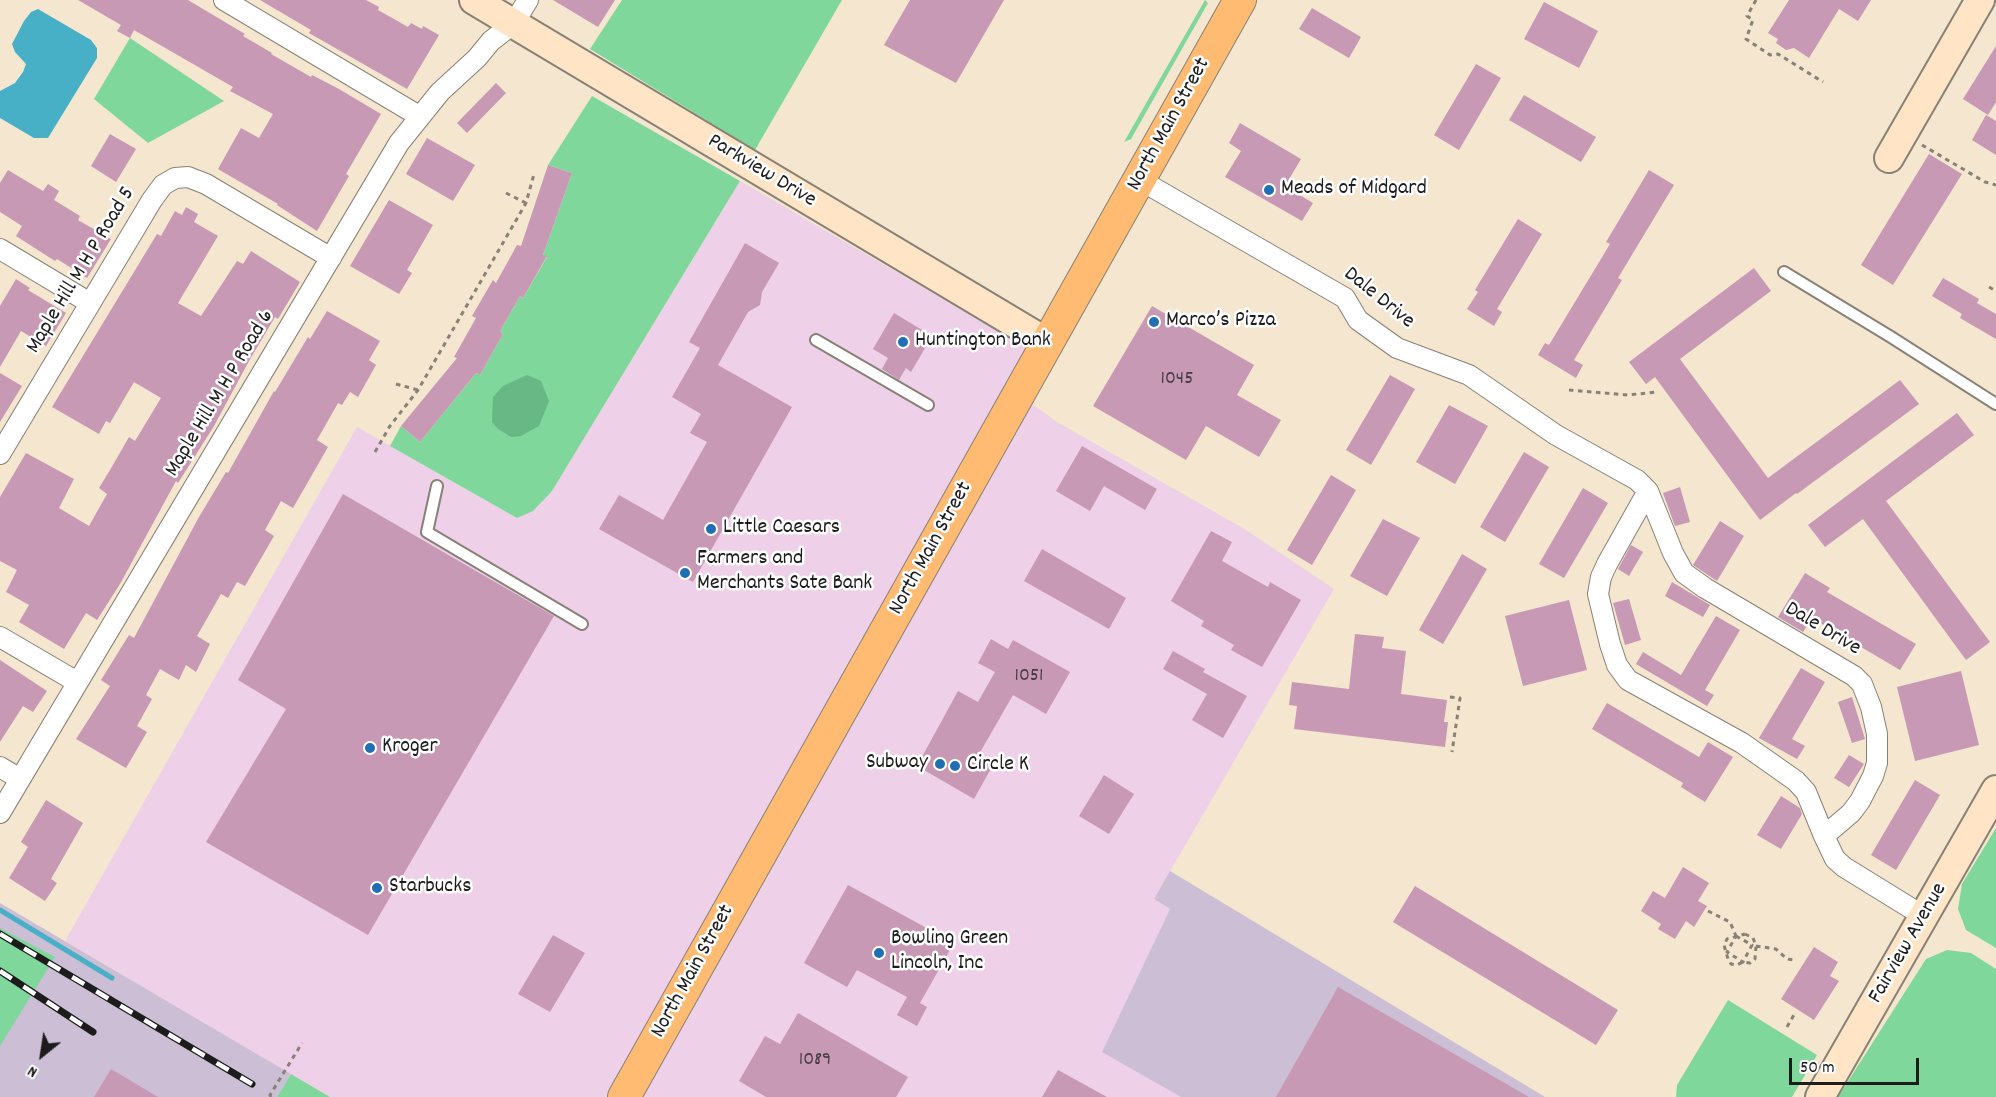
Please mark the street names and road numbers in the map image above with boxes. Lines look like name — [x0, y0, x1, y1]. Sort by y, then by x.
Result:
street label: North Main Street — [1123, 54, 1217, 196]
street label: Parkview Drive — [702, 129, 820, 215]
street label: Maple Hill M H P Road 5 — [22, 183, 142, 359]
street label: Dale Drive — [1337, 262, 1419, 336]
street label: Maple Hill M H P Road 6 — [161, 306, 281, 482]
street label: North Main Street — [885, 478, 979, 620]
street label: Dale Drive — [1779, 597, 1865, 663]
street label: Fairview Avenue — [1864, 879, 1954, 1009]
street label: North Main Street — [647, 901, 741, 1043]

